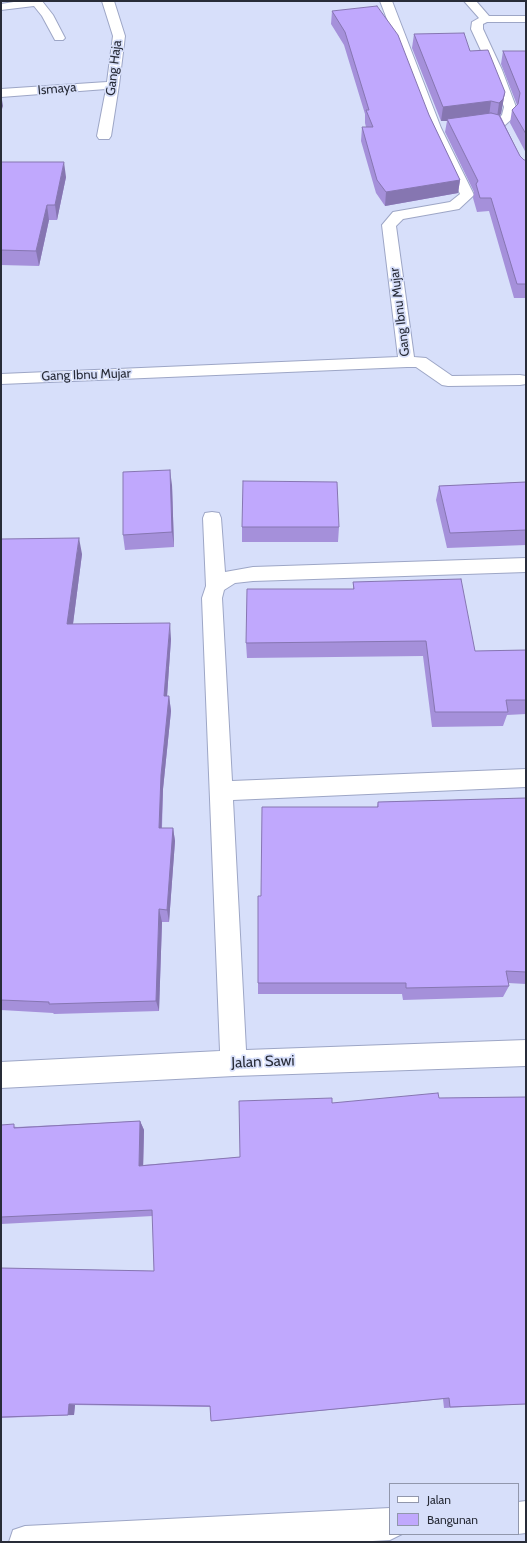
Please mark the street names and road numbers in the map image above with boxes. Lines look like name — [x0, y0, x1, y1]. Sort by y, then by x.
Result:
street label: Gang Haja — [103, 39, 125, 97]
street label: Ismaya — [37, 80, 77, 98]
street label: Gang Ibnu Mujar — [387, 267, 413, 357]
street label: Gang Ibnu Mujar — [41, 366, 131, 384]
street label: Jalan Sawi — [231, 1052, 295, 1072]

